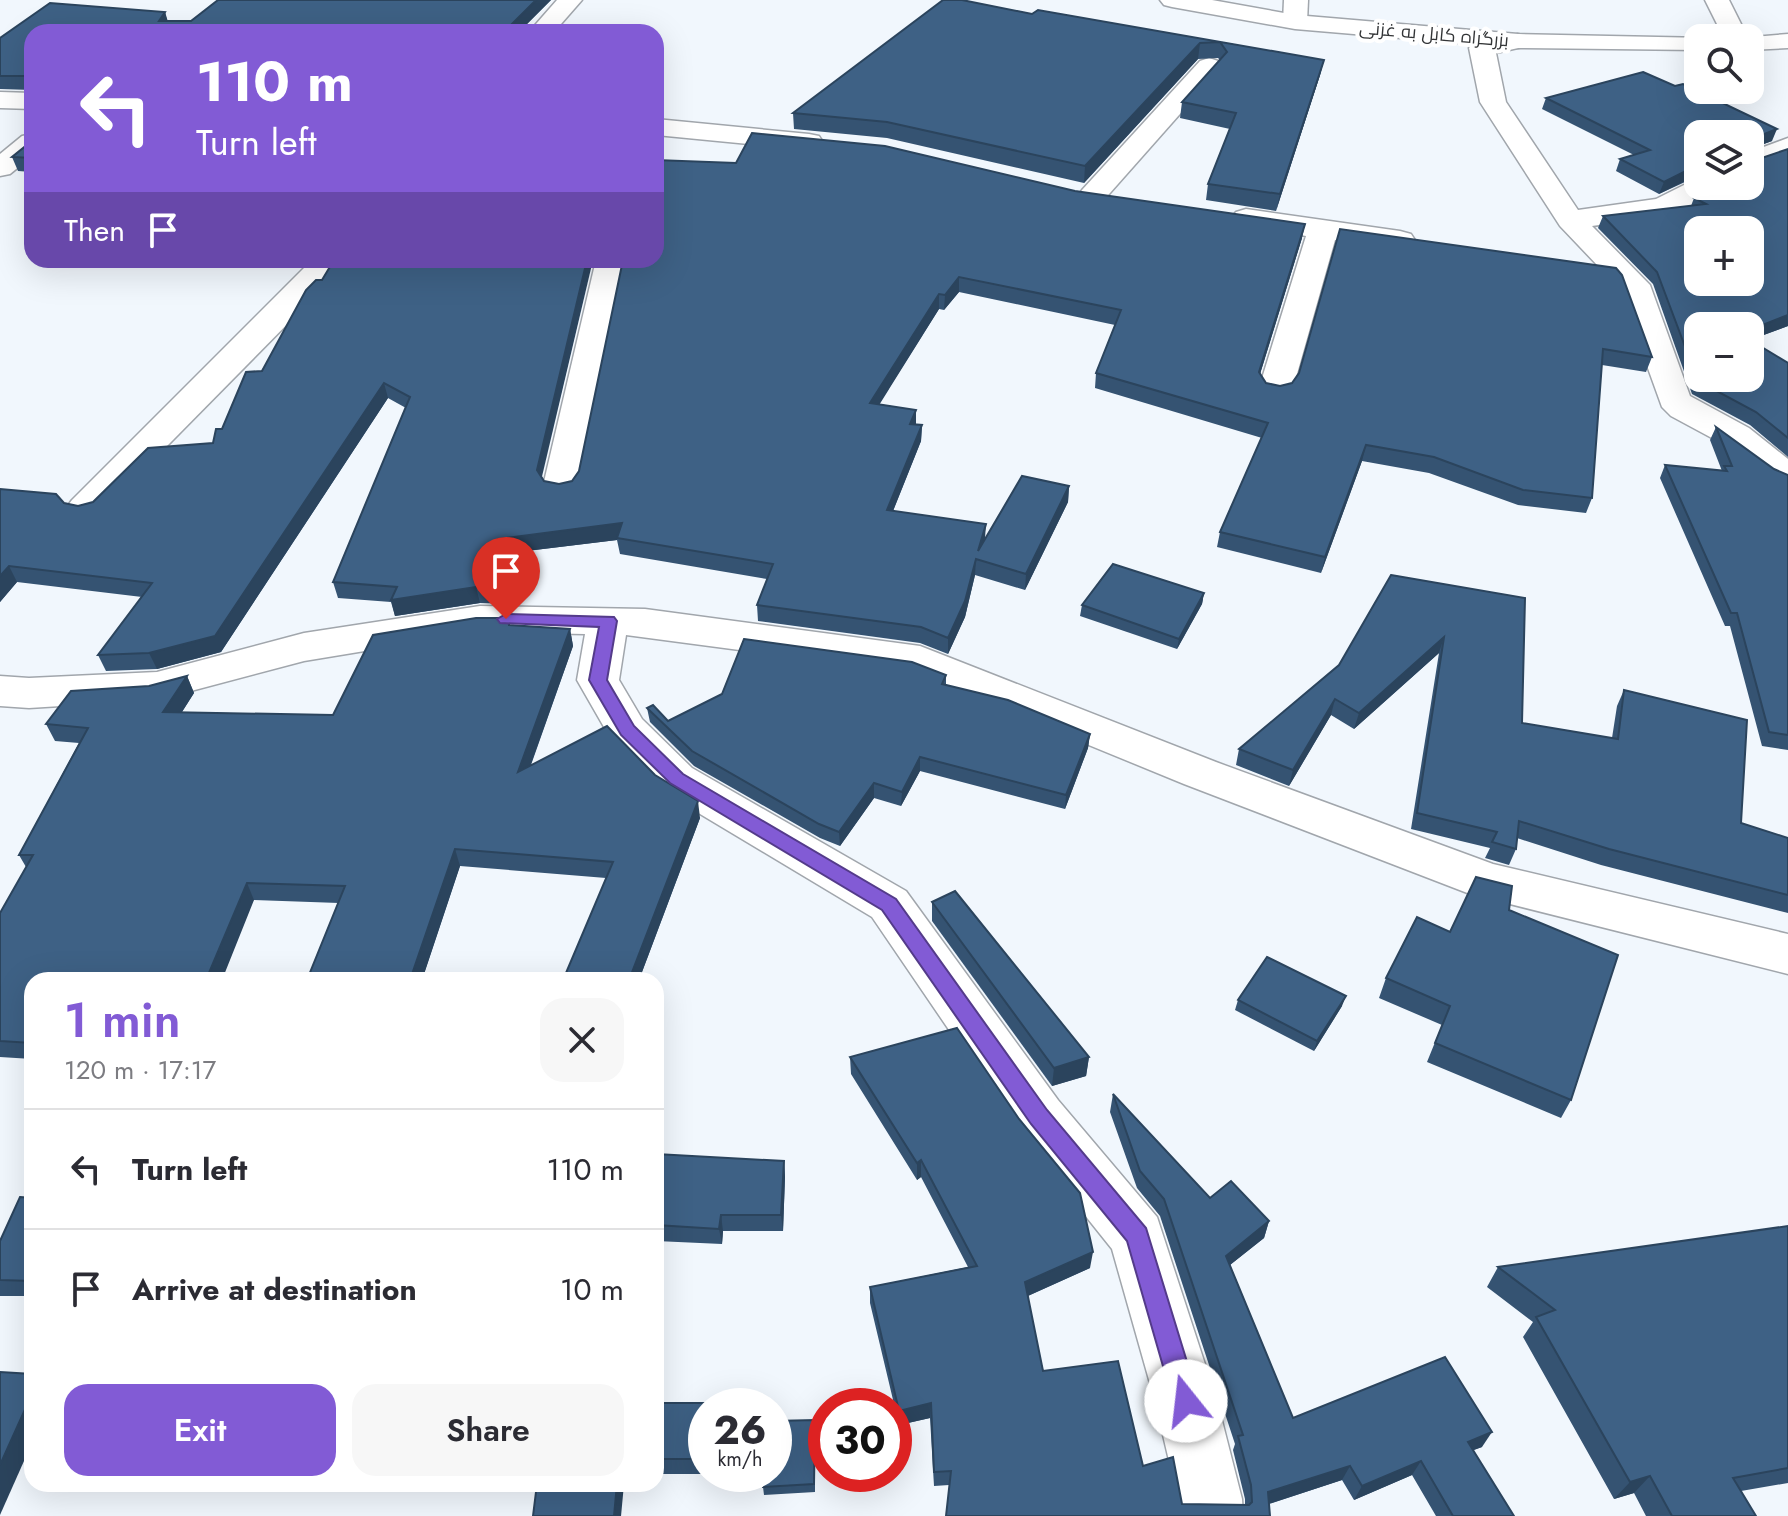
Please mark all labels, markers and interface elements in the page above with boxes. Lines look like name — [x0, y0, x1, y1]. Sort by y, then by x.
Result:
street label: بزرگراه کابل به غزنی — [1358, 15, 1510, 53]
map controls — [1684, 24, 1764, 392]
button: search — [1684, 24, 1764, 104]
text: 110 m — [196, 41, 353, 122]
icon: left — [64, 56, 168, 160]
text: Turn left — [196, 116, 317, 168]
button: layers — [1684, 120, 1764, 200]
icon: arrive — [141, 208, 185, 252]
text: Then — [64, 209, 125, 252]
button: + — [1684, 216, 1764, 296]
button: − — [1684, 312, 1764, 392]
pin — [472, 537, 540, 619]
icon: arrive — [484, 549, 528, 593]
text: 1 min — [64, 986, 181, 1055]
button: close — [540, 998, 624, 1082]
text: 120 m · 17:17 — [64, 1051, 216, 1089]
icon: left — [64, 1147, 108, 1191]
text: Turn left — [132, 1148, 247, 1191]
text: 110 m — [547, 1148, 624, 1191]
icon: arrive — [64, 1267, 108, 1311]
text: Arrive at destination — [132, 1268, 417, 1311]
text: 10 m — [560, 1268, 624, 1311]
position arrow — [1144, 1359, 1228, 1443]
button: Exit — [64, 1384, 336, 1476]
button: Share — [352, 1384, 624, 1476]
speed limit sign: 30 — [808, 1388, 912, 1492]
text: 26 — [714, 1401, 767, 1459]
text: km/h — [717, 1445, 763, 1474]

